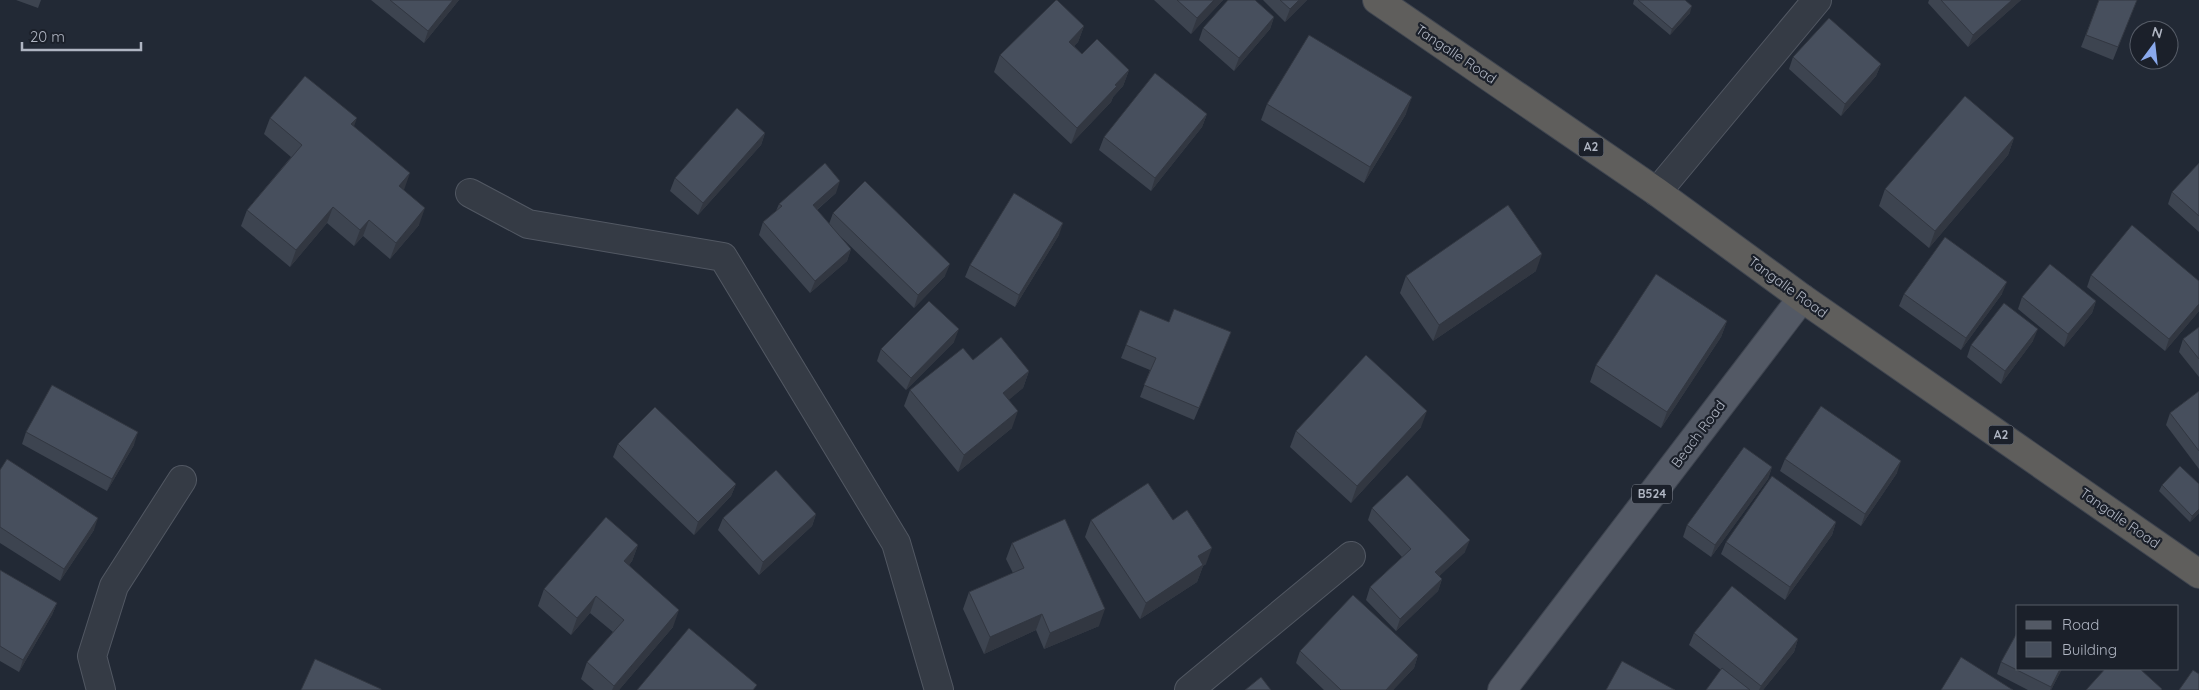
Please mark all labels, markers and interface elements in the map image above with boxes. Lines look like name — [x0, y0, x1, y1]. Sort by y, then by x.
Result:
scale bar — [22, 20, 141, 52]
street label: Tangalle Road — [1412, 20, 1500, 88]
north arrow — [2129, 20, 2179, 70]
text: N — [2150, 22, 2165, 42]
text: 20 m — [30, 27, 65, 46]
road number: A2 — [1578, 138, 1604, 156]
street label: Tangalle Road — [1745, 252, 1831, 322]
street label: Beach Road — [1667, 397, 1729, 471]
road number: A2 — [1988, 426, 2014, 444]
road number: B524 — [1632, 484, 1672, 504]
street label: Tangalle Road — [2077, 484, 2163, 552]
legend — [2016, 605, 2179, 670]
text: Road — [2062, 615, 2099, 634]
text: Building — [2062, 640, 2117, 659]

